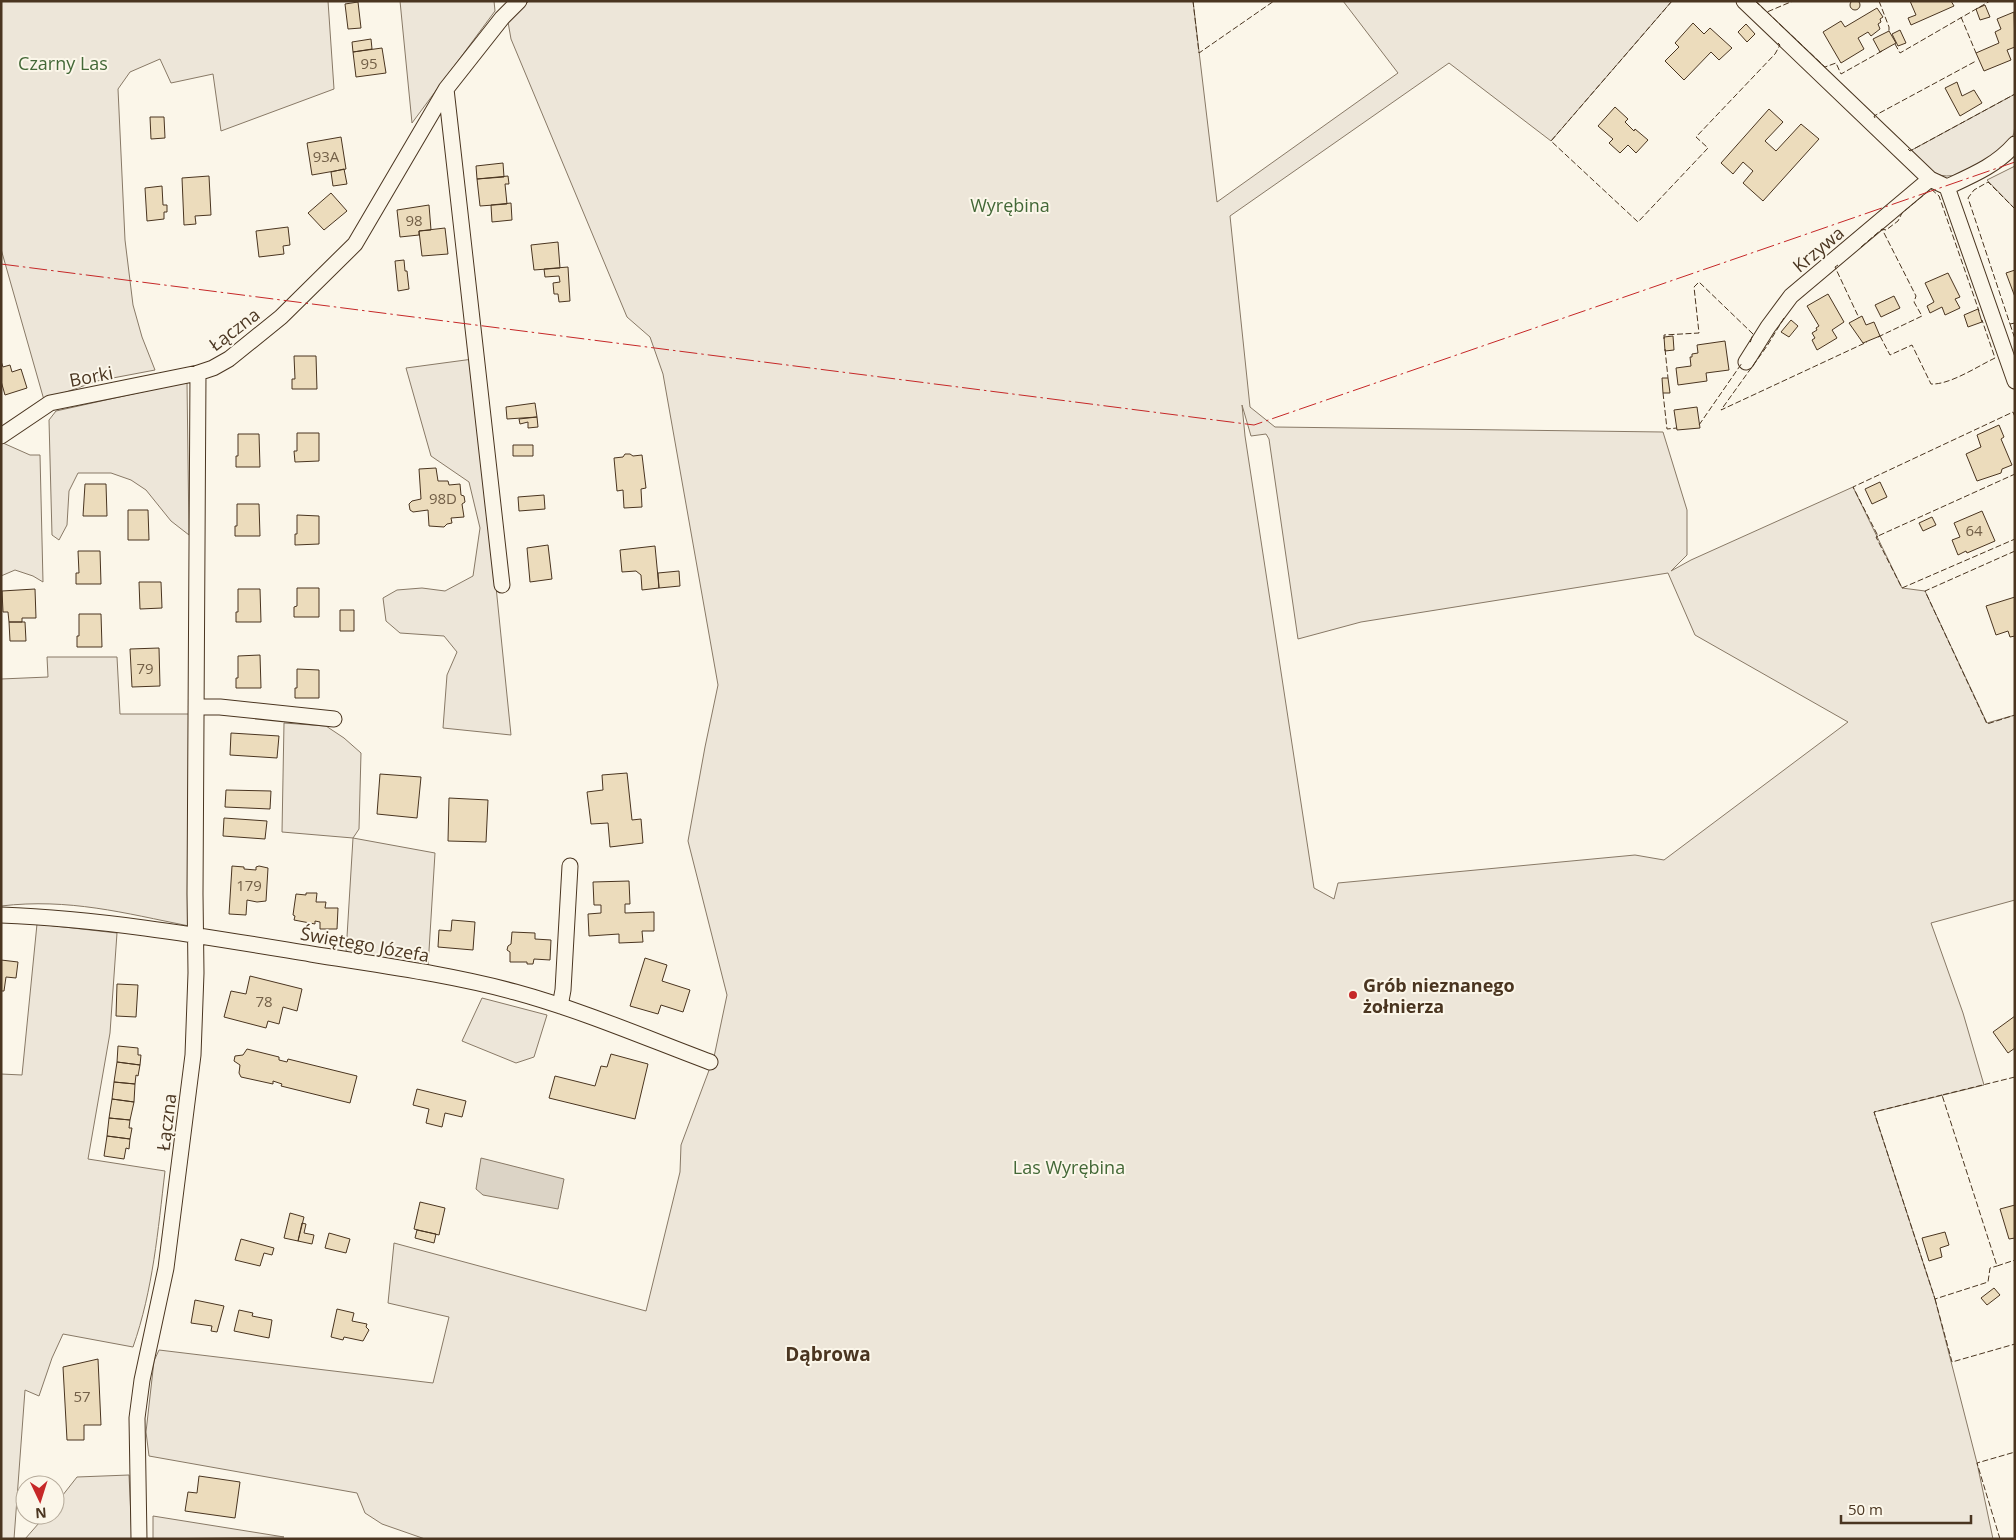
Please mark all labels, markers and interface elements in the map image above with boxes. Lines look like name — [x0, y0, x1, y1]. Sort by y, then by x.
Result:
park label: Czarny Las — [18, 51, 108, 75]
house number: 95 — [360, 53, 378, 73]
house number: 93A — [313, 146, 340, 166]
park label: Wyrębina — [970, 193, 1050, 217]
house number: 98 — [405, 210, 423, 230]
street label: Krzywa — [1787, 221, 1849, 277]
street label: Łączna — [204, 302, 264, 356]
street label: Borki — [67, 360, 115, 392]
house number: 98D — [429, 488, 457, 508]
house number: 64 — [1965, 520, 1983, 540]
house number: 79 — [136, 658, 154, 678]
house number: 179 — [236, 875, 262, 895]
street label: Świętego Józefa — [299, 921, 431, 967]
place label: Grób nieznanego żołnierza — [1363, 973, 1515, 1018]
marker: Grób nieznanego żołnierza — [1347, 989, 1359, 1001]
house number: 78 — [255, 991, 273, 1011]
street label: Łączna — [151, 1092, 181, 1152]
park label: Las Wyrębina — [1013, 1155, 1125, 1179]
district label: Dąbrowa — [785, 1341, 871, 1367]
house number: 57 — [73, 1386, 91, 1406]
north arrow — [15, 1475, 65, 1525]
scale bar — [1841, 1492, 1971, 1524]
text: 50 m — [1848, 1499, 1883, 1519]
text: N — [35, 1504, 47, 1523]

